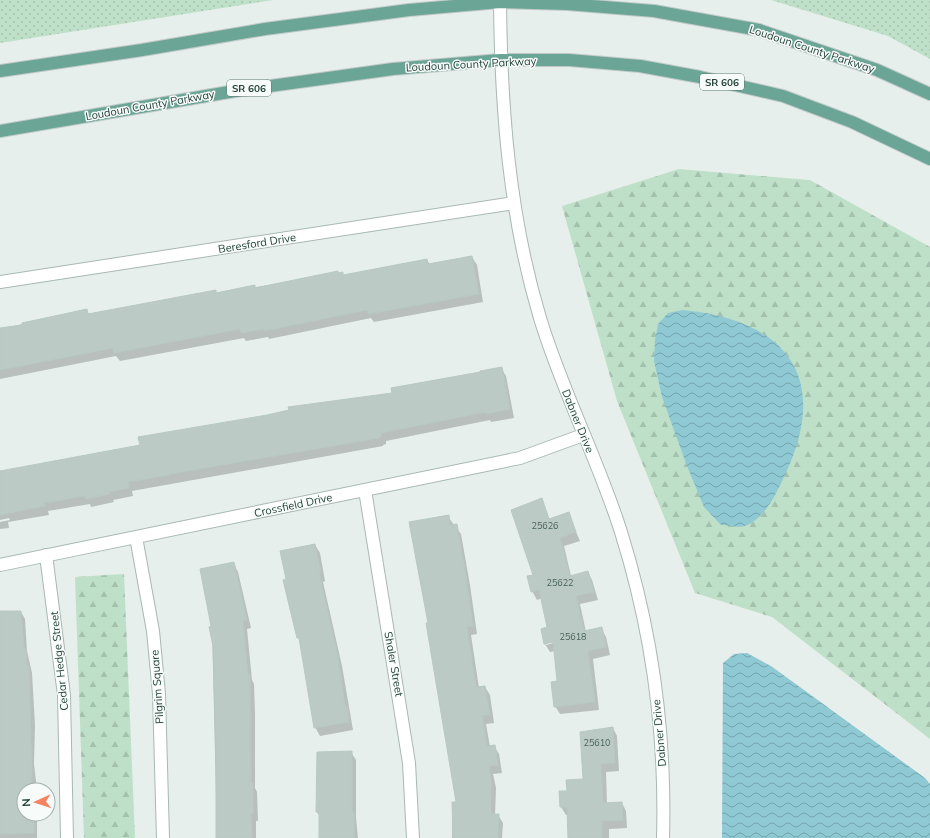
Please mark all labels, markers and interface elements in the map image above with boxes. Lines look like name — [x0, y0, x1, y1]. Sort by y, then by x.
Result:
street label: Loudoun County Parkway — [748, 22, 876, 76]
street label: Loudoun County Parkway — [405, 54, 537, 74]
road number: SR 606 — [700, 74, 744, 90]
road number: SR 606 — [227, 80, 271, 96]
street label: Loudoun County Parkway — [84, 87, 216, 123]
street label: Beresford Drive — [217, 230, 297, 256]
street label: Dabner Drive — [559, 387, 597, 455]
street label: Crossfield Drive — [253, 490, 333, 520]
house number: 25626 — [531, 520, 559, 531]
house number: 25622 — [546, 577, 574, 588]
street label: Cedar Hedge Street — [47, 610, 71, 712]
street label: Shaler Street — [381, 630, 407, 698]
house number: 25618 — [559, 631, 587, 642]
street label: Pilgrim Square — [147, 649, 167, 725]
street label: Dabner Drive — [649, 699, 669, 767]
house number: 25610 — [583, 737, 611, 748]
north arrow — [16, 782, 56, 822]
text: N — [19, 798, 33, 807]

